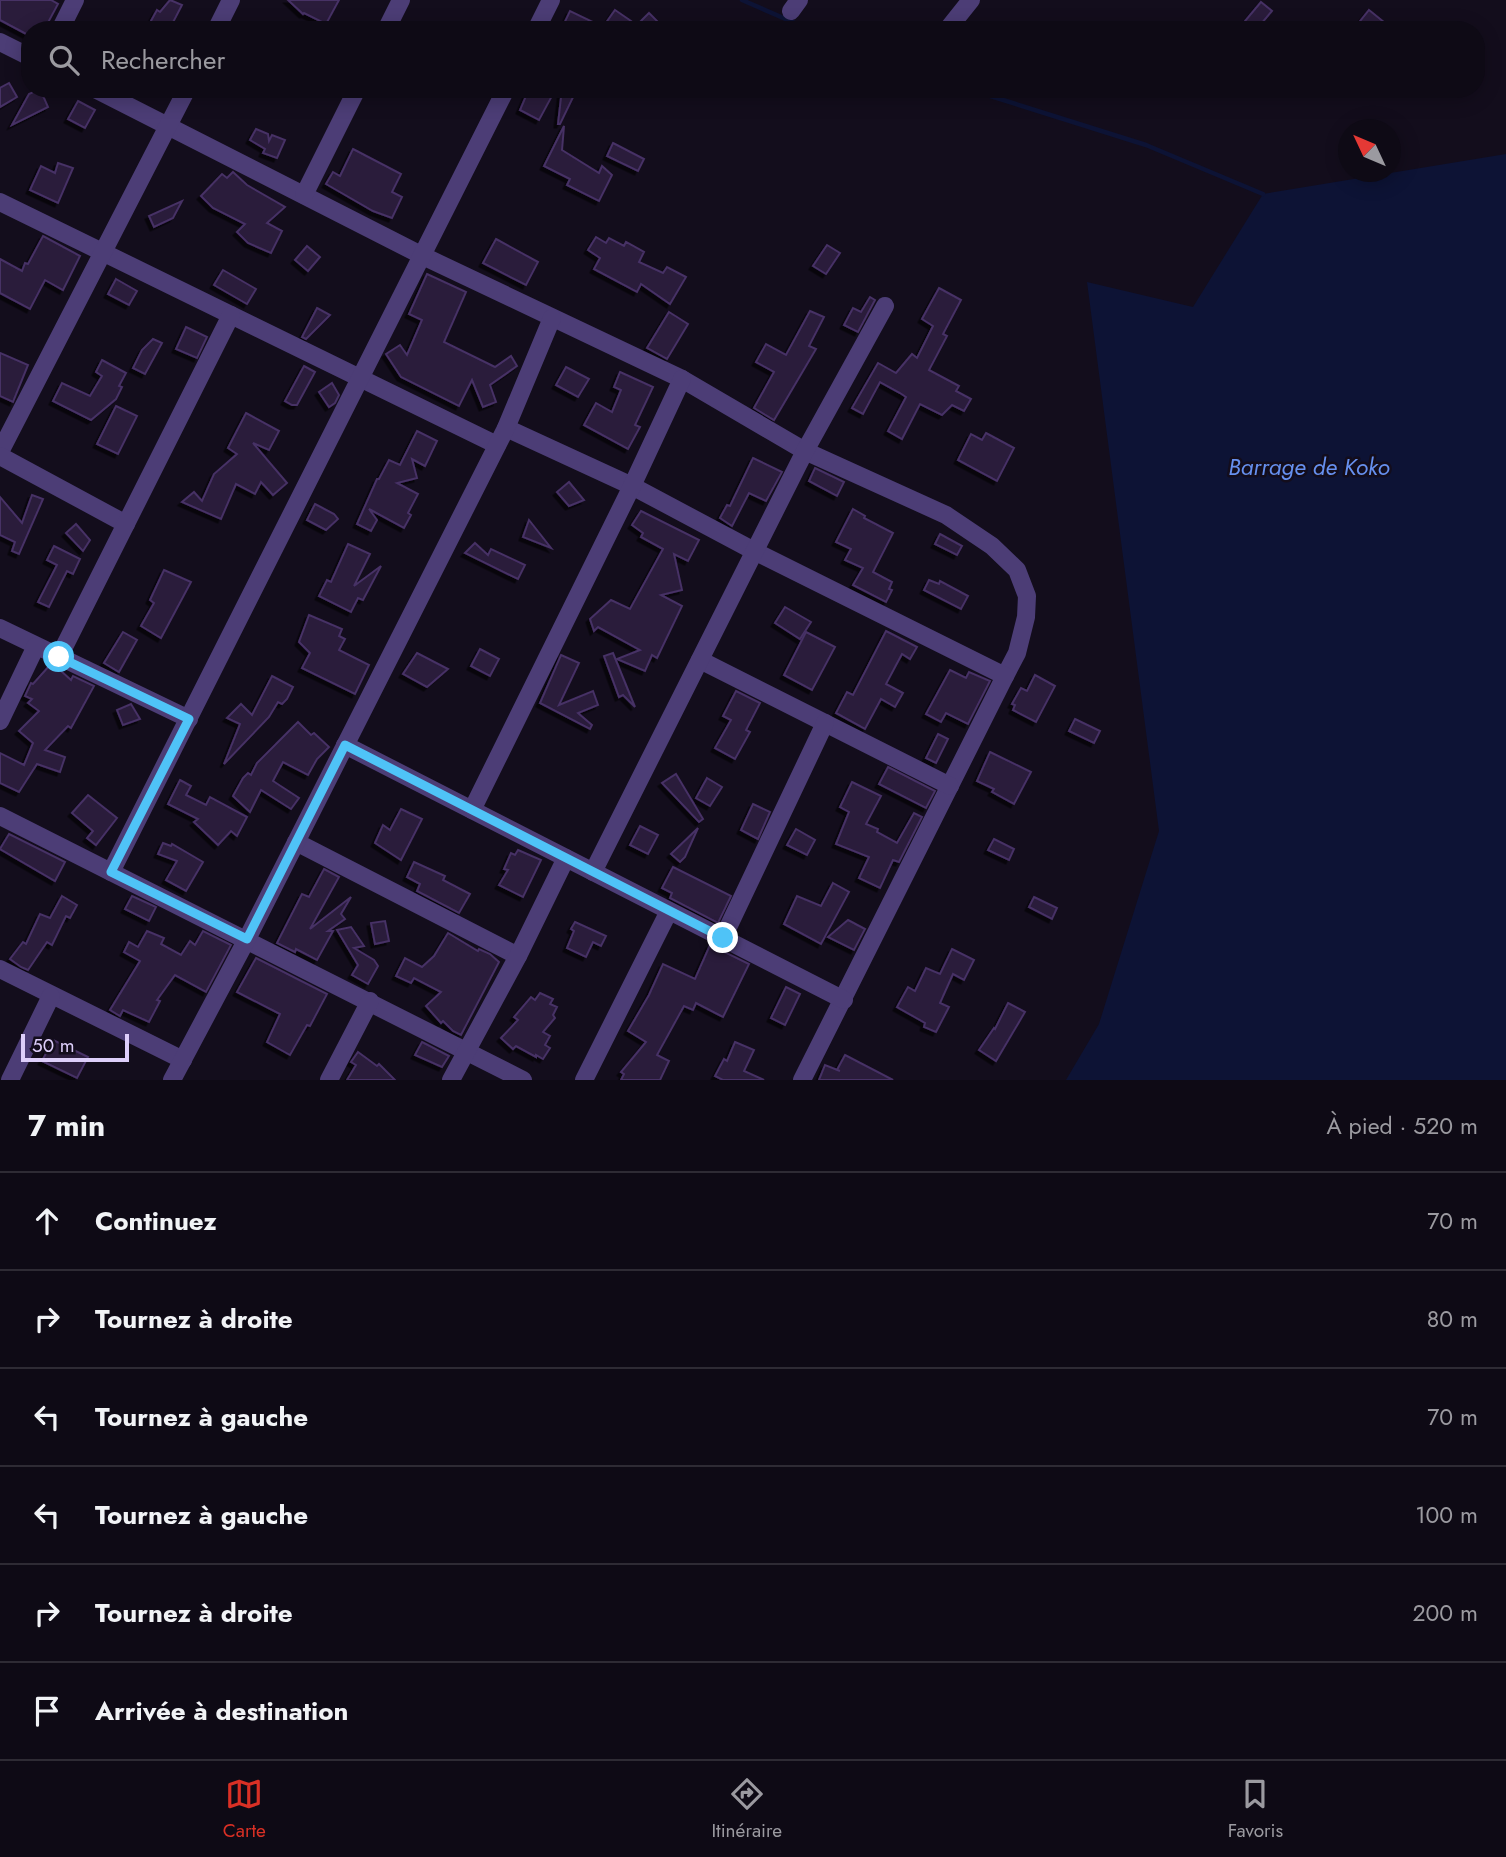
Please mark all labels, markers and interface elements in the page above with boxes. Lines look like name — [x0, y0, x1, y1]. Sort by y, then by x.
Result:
search box — [21, 21, 1485, 98]
icon: search — [45, 41, 83, 79]
text: Rechercher — [101, 41, 225, 79]
north arrow — [1338, 119, 1401, 182]
water label: Barrage de Koko — [1228, 450, 1390, 484]
route start — [43, 641, 74, 672]
route end — [707, 922, 738, 953]
scale bar — [21, 1031, 130, 1063]
text: 50 m — [32, 1032, 75, 1059]
text: 7 min — [28, 1104, 105, 1147]
text: À pied · 520 m — [1326, 1109, 1478, 1143]
icon: ahead — [28, 1202, 66, 1240]
text: Continuez — [95, 1202, 217, 1240]
text: 70 m — [1427, 1204, 1478, 1238]
icon: right — [28, 1300, 66, 1338]
text: Tournez à droite — [95, 1300, 293, 1338]
text: 80 m — [1427, 1302, 1478, 1336]
icon: left — [28, 1398, 66, 1436]
text: Tournez à gauche — [95, 1398, 308, 1436]
text: 70 m — [1427, 1400, 1478, 1434]
icon: left — [28, 1496, 66, 1534]
text: Tournez à gauche — [95, 1496, 308, 1534]
text: 100 m — [1415, 1498, 1478, 1532]
icon: right — [28, 1594, 66, 1632]
text: Tournez à droite — [95, 1594, 293, 1632]
text: 200 m — [1412, 1596, 1478, 1630]
icon: arrive — [28, 1692, 66, 1730]
text: Arrivée à destination — [95, 1692, 348, 1730]
tab: Carte — [223, 1775, 266, 1844]
tab: Itinéraire — [711, 1775, 782, 1844]
tab: Favoris — [1228, 1775, 1283, 1844]

